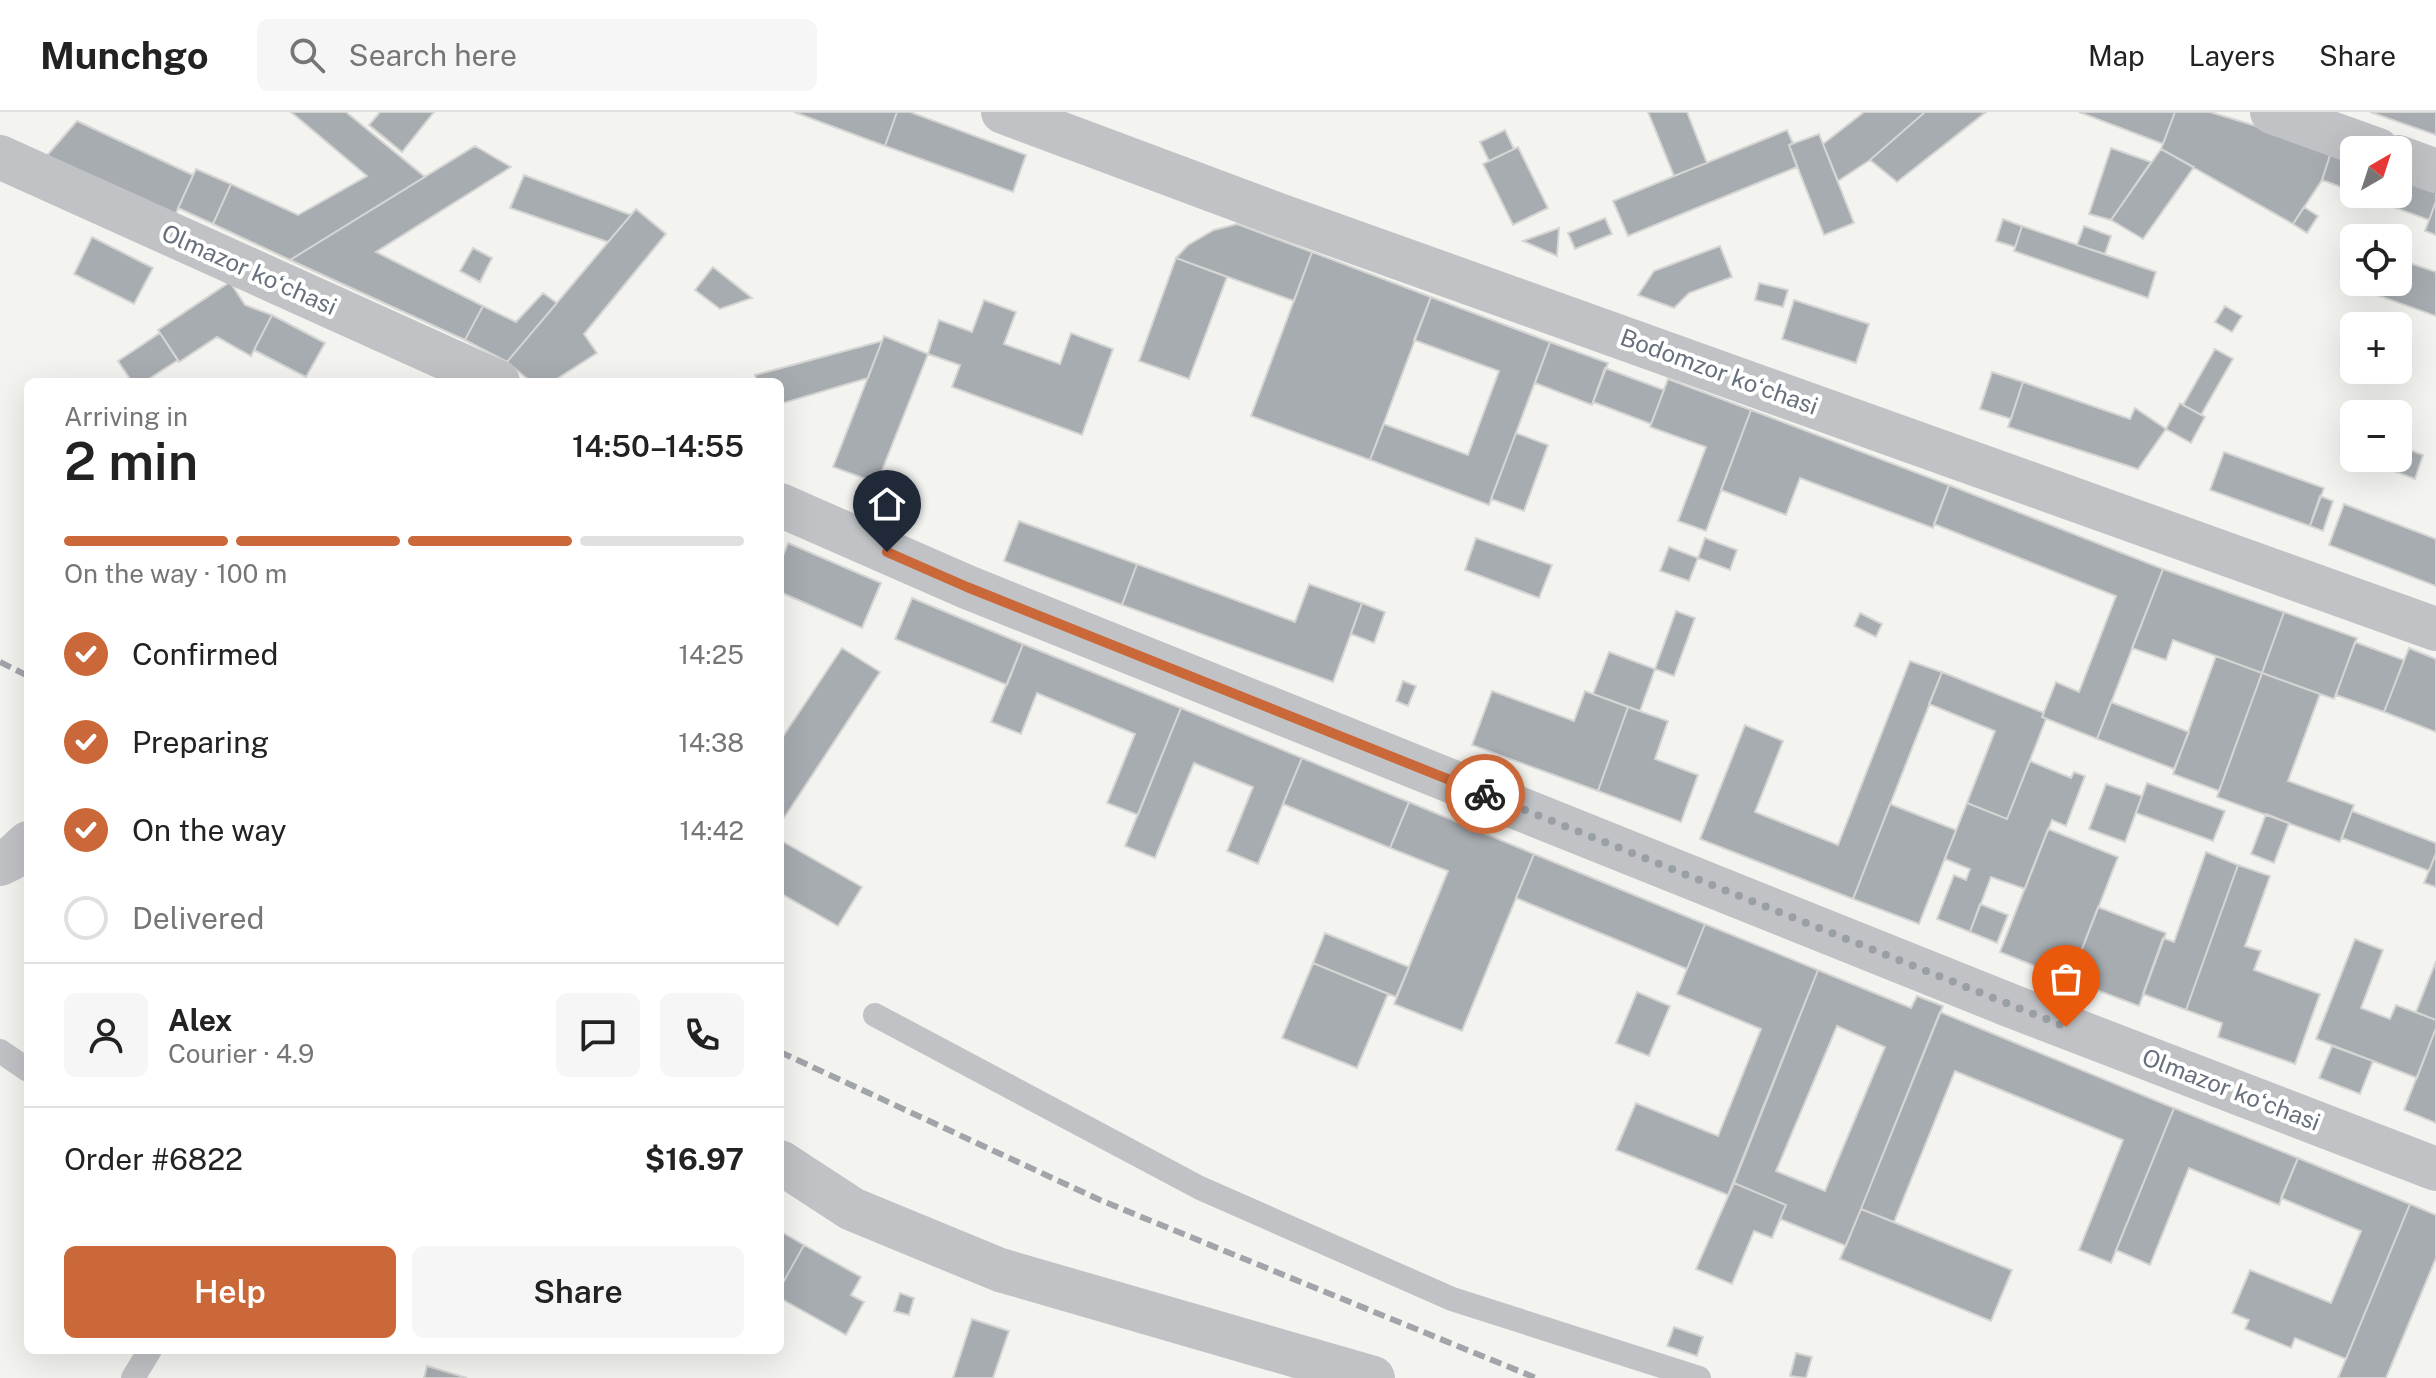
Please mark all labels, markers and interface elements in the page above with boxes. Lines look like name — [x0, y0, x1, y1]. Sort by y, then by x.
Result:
search box — [257, 19, 817, 91]
text: Munchgo — [40, 33, 209, 78]
icon: search — [285, 33, 329, 77]
text: Search here — [349, 37, 517, 73]
text: Map — [2088, 39, 2145, 72]
text: Layers — [2189, 39, 2275, 72]
text: Share — [2319, 39, 2396, 72]
north arrow — [2340, 136, 2412, 208]
map controls — [2340, 136, 2412, 472]
street label: Olmazor koʻchasi — [158, 218, 341, 320]
button: locate — [2340, 224, 2412, 296]
button: + — [2340, 312, 2412, 384]
street label: Bodomzor koʻchasi — [1617, 322, 1822, 420]
button: − — [2340, 400, 2412, 472]
text: Arriving in — [64, 401, 188, 432]
text: 14:50–14:55 — [572, 428, 744, 464]
text: 2 min — [64, 431, 198, 492]
pin — [853, 470, 921, 552]
icon: home — [865, 482, 909, 526]
text: On the way · 100 m — [64, 558, 287, 589]
icon: check — [64, 632, 108, 676]
text: Confirmed — [132, 636, 278, 672]
text: 14:25 — [679, 639, 744, 670]
icon: check — [64, 720, 108, 764]
text: Preparing — [132, 724, 269, 760]
text: 14:38 — [678, 727, 744, 758]
courier — [1445, 754, 1525, 834]
icon: bike — [1463, 772, 1507, 816]
icon: check — [64, 808, 108, 852]
text: On the way — [132, 812, 286, 848]
text: 14:42 — [680, 815, 744, 846]
text: Delivered — [132, 900, 264, 936]
pin — [2032, 945, 2100, 1027]
icon: bag — [2044, 957, 2088, 1001]
button: person — [64, 993, 148, 1077]
button: chat — [556, 993, 640, 1077]
button: phone — [660, 993, 744, 1077]
text: Alex — [168, 1002, 232, 1038]
text: Courier · 4.9 — [168, 1038, 314, 1069]
street label: Olmazor koʻchasi — [2138, 1042, 2324, 1136]
text: Order #6822 — [64, 1141, 243, 1177]
text: $16.97 — [645, 1141, 744, 1177]
button: Help — [64, 1246, 396, 1338]
button: Share — [412, 1246, 744, 1338]

